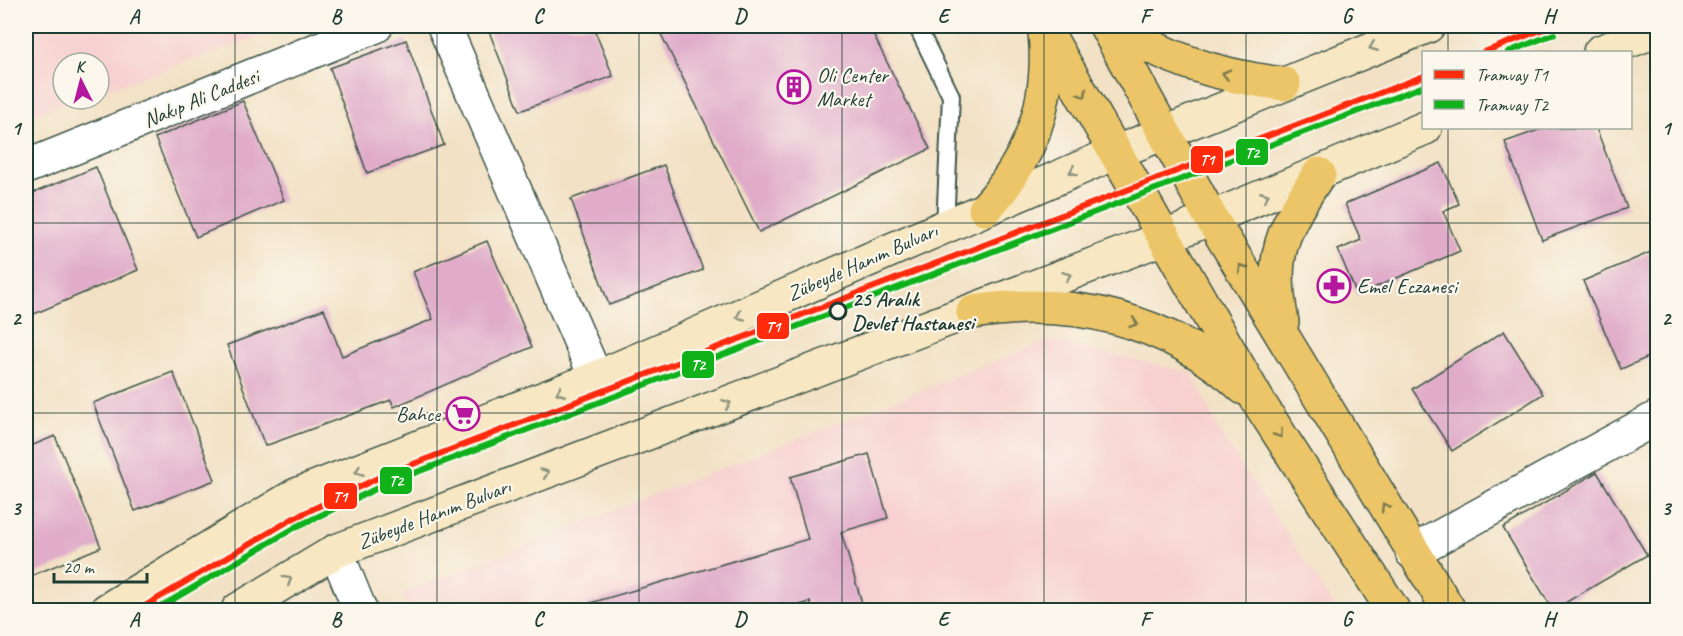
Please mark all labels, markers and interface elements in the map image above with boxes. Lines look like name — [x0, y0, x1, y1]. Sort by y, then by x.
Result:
text: A — [129, 4, 141, 29]
text: B — [331, 4, 343, 29]
text: C — [533, 4, 545, 29]
text: D — [734, 4, 748, 29]
text: E — [938, 4, 952, 29]
text: F — [1140, 4, 1154, 29]
text: G — [1342, 4, 1355, 29]
text: H — [1543, 4, 1558, 29]
one-way arrow — [1369, 40, 1380, 52]
north arrow — [51, 51, 111, 111]
legend — [1422, 51, 1632, 129]
text: K — [74, 56, 88, 77]
street label: Nakıp Ali Caddesi — [139, 62, 265, 133]
place label: Oli Center Market — [817, 62, 890, 112]
text: Tramvay T1 — [1476, 64, 1549, 86]
building icon: Oli Center Market — [776, 69, 812, 105]
one-way arrow — [1221, 69, 1231, 82]
one-way arrow — [1076, 88, 1087, 98]
text: Tramvay T2 — [1476, 94, 1550, 116]
text: 1 — [12, 116, 23, 141]
text: 1 — [1662, 116, 1673, 141]
line badge: T2 — [1235, 138, 1269, 166]
text: T2 — [1245, 143, 1261, 163]
line badge: T1 — [1190, 145, 1224, 174]
text: T1 — [1200, 150, 1216, 170]
one-way arrow — [1068, 164, 1079, 176]
one-way arrow — [1259, 191, 1270, 203]
street label: Zübeyde Hanım Bulvarı — [783, 217, 942, 307]
one-way arrow — [1237, 264, 1249, 274]
pharmacy icon: Emel Eczanesi — [1316, 268, 1352, 304]
one-way arrow — [1061, 270, 1072, 283]
place label: Emel Eczanesi — [1357, 273, 1460, 299]
place label: 25 Aralık Devlet Hastanesi — [852, 286, 977, 336]
marker: 25 Aralık Devlet Hastanesi — [829, 302, 847, 320]
text: 2 — [12, 306, 23, 331]
text: 2 — [1662, 306, 1673, 331]
one-way arrow — [735, 309, 746, 321]
line badge: T1 — [756, 312, 790, 340]
one-way arrow — [1128, 315, 1139, 328]
text: T1 — [766, 317, 782, 337]
line badge: T2 — [681, 350, 715, 379]
text: T2 — [691, 355, 707, 375]
one-way arrow — [556, 385, 566, 398]
supermarket icon: Bahce — [445, 396, 481, 432]
one-way arrow — [721, 399, 732, 411]
place label: Bahce — [396, 401, 441, 427]
one-way arrow — [1272, 427, 1283, 438]
one-way arrow — [354, 463, 365, 476]
line badge: T2 — [379, 466, 413, 495]
one-way arrow — [539, 467, 550, 480]
text: T2 — [389, 471, 405, 491]
street label: Zübeyde Hanım Bulvarı — [354, 472, 515, 555]
line badge: T1 — [323, 482, 358, 510]
text: T1 — [333, 487, 349, 507]
text: 3 — [12, 496, 23, 521]
text: 3 — [1662, 496, 1673, 521]
one-way arrow — [1381, 503, 1392, 513]
scale bar — [54, 546, 147, 584]
text: 20 m — [63, 556, 96, 578]
one-way arrow — [282, 576, 292, 588]
text: A — [129, 607, 141, 632]
text: B — [331, 607, 343, 632]
text: C — [533, 607, 545, 632]
text: D — [734, 607, 748, 632]
text: E — [938, 607, 952, 632]
text: F — [1140, 607, 1154, 632]
text: G — [1342, 607, 1355, 632]
text: H — [1543, 607, 1558, 632]

